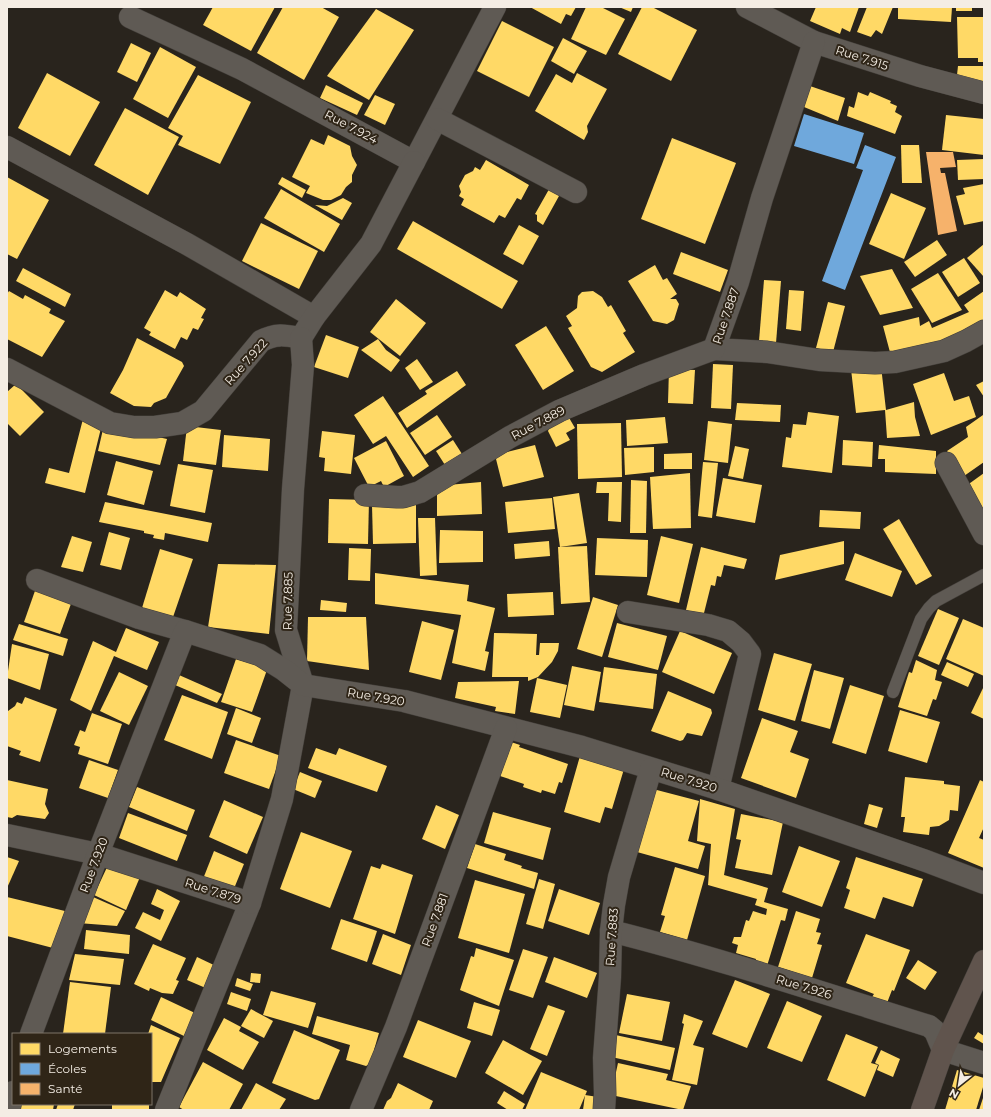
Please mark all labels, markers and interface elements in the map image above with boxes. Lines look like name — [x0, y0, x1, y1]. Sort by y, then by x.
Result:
street label: Rue 7.915 — [834, 42, 891, 73]
street label: Rue 7.924 — [322, 106, 380, 147]
street label: Rue 7.887 — [709, 286, 742, 346]
street label: Rue 7.922 — [221, 335, 270, 388]
street label: Rue 7.889 — [508, 402, 567, 443]
street label: Rue 7.885 — [279, 571, 296, 630]
street label: Rue 7.920 — [346, 684, 406, 709]
street label: Rue 7.920 — [659, 764, 719, 795]
street label: Rue 7.920 — [76, 835, 111, 895]
street label: Rue 7.879 — [183, 874, 243, 907]
street label: Rue 7.881 — [418, 891, 451, 949]
street label: Rue 7.883 — [602, 907, 621, 967]
street label: Rue 7.926 — [774, 971, 834, 1002]
legend — [12, 1033, 152, 1105]
text: Logements — [48, 1041, 117, 1056]
text: Écoles — [48, 1061, 87, 1076]
north arrow — [939, 1065, 979, 1105]
text: Santé — [48, 1081, 82, 1096]
text: N — [947, 1085, 961, 1102]

